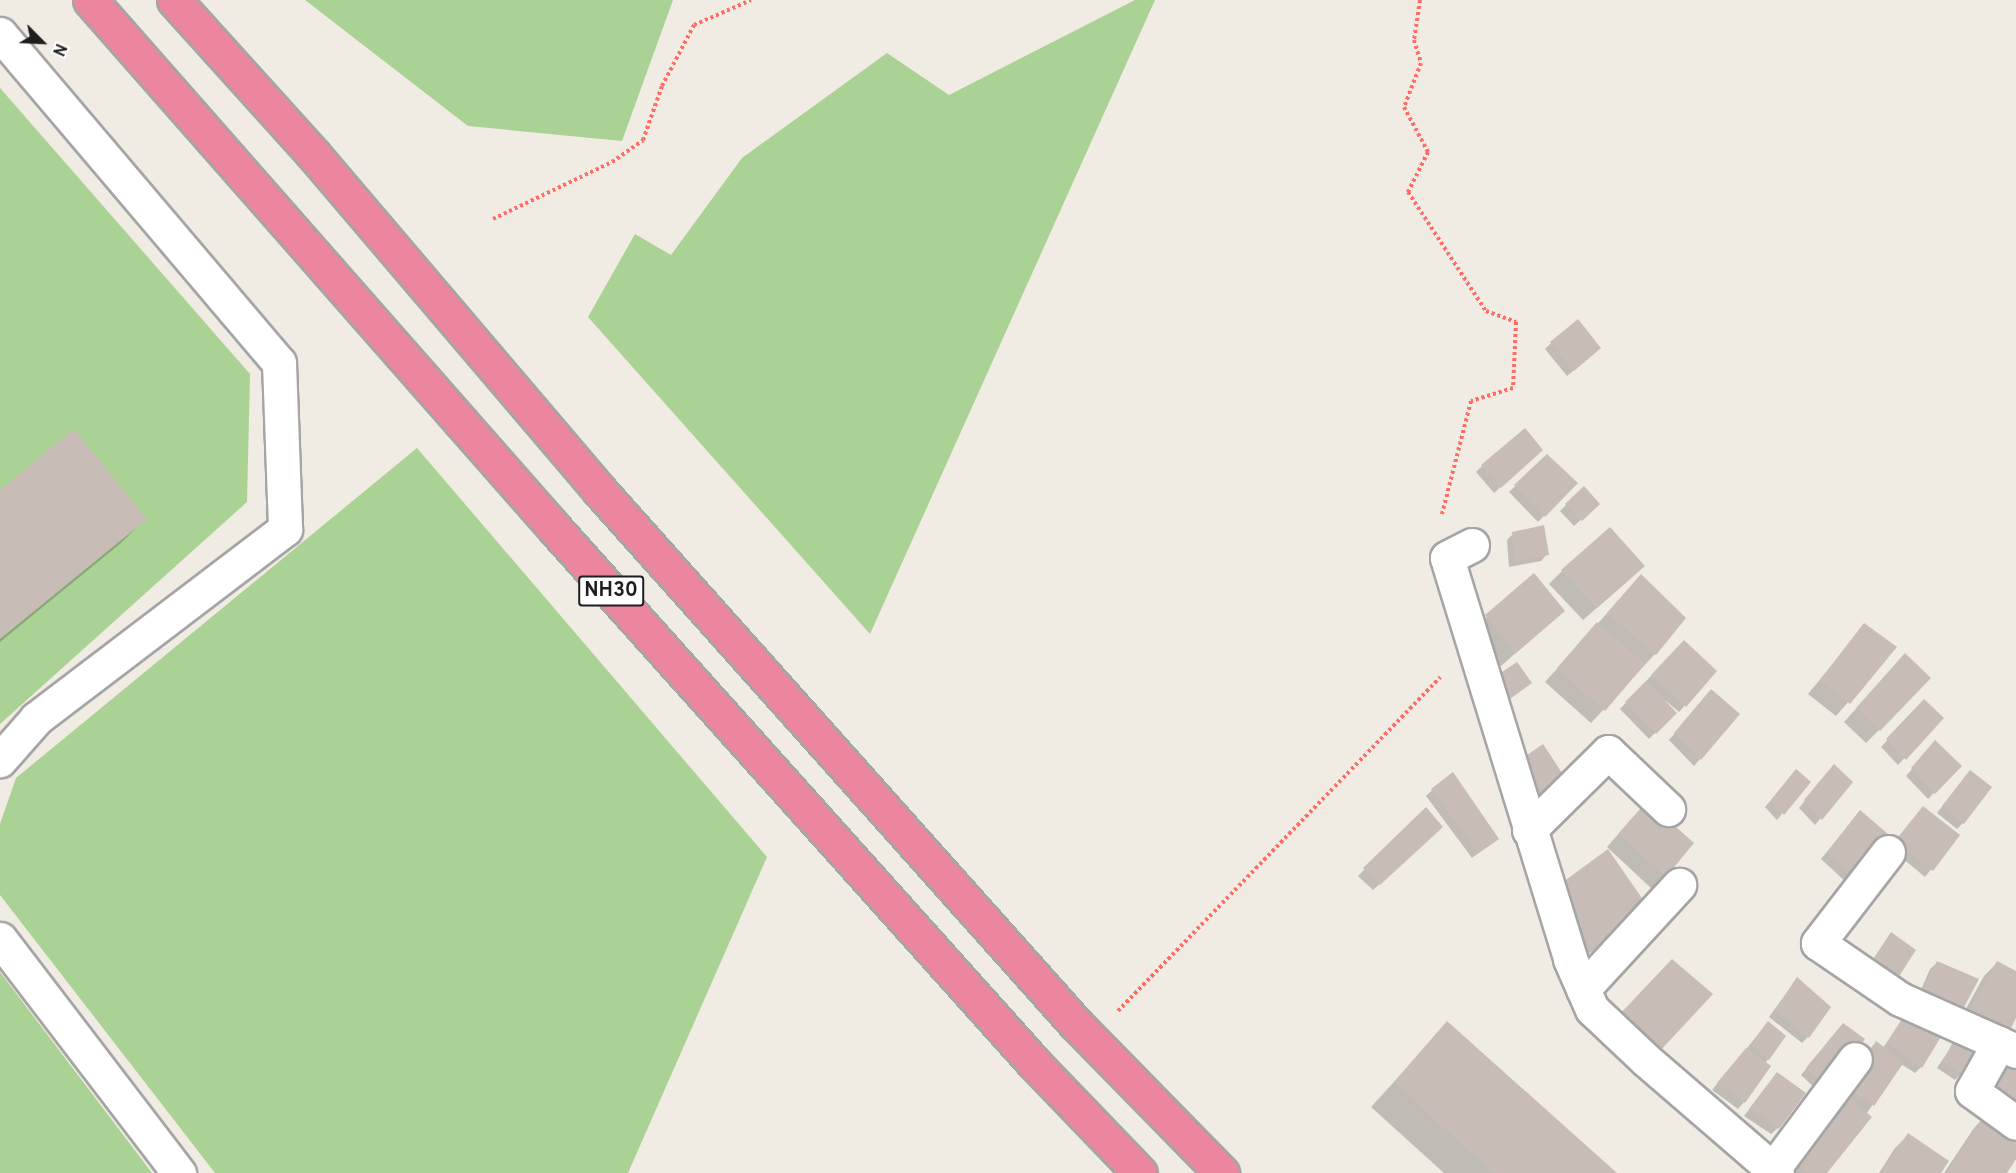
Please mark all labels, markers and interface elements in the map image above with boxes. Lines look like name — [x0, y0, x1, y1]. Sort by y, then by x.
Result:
north arrow — [12, 12, 72, 72]
text: N — [47, 40, 70, 59]
road number: NH30 — [578, 574, 644, 608]

